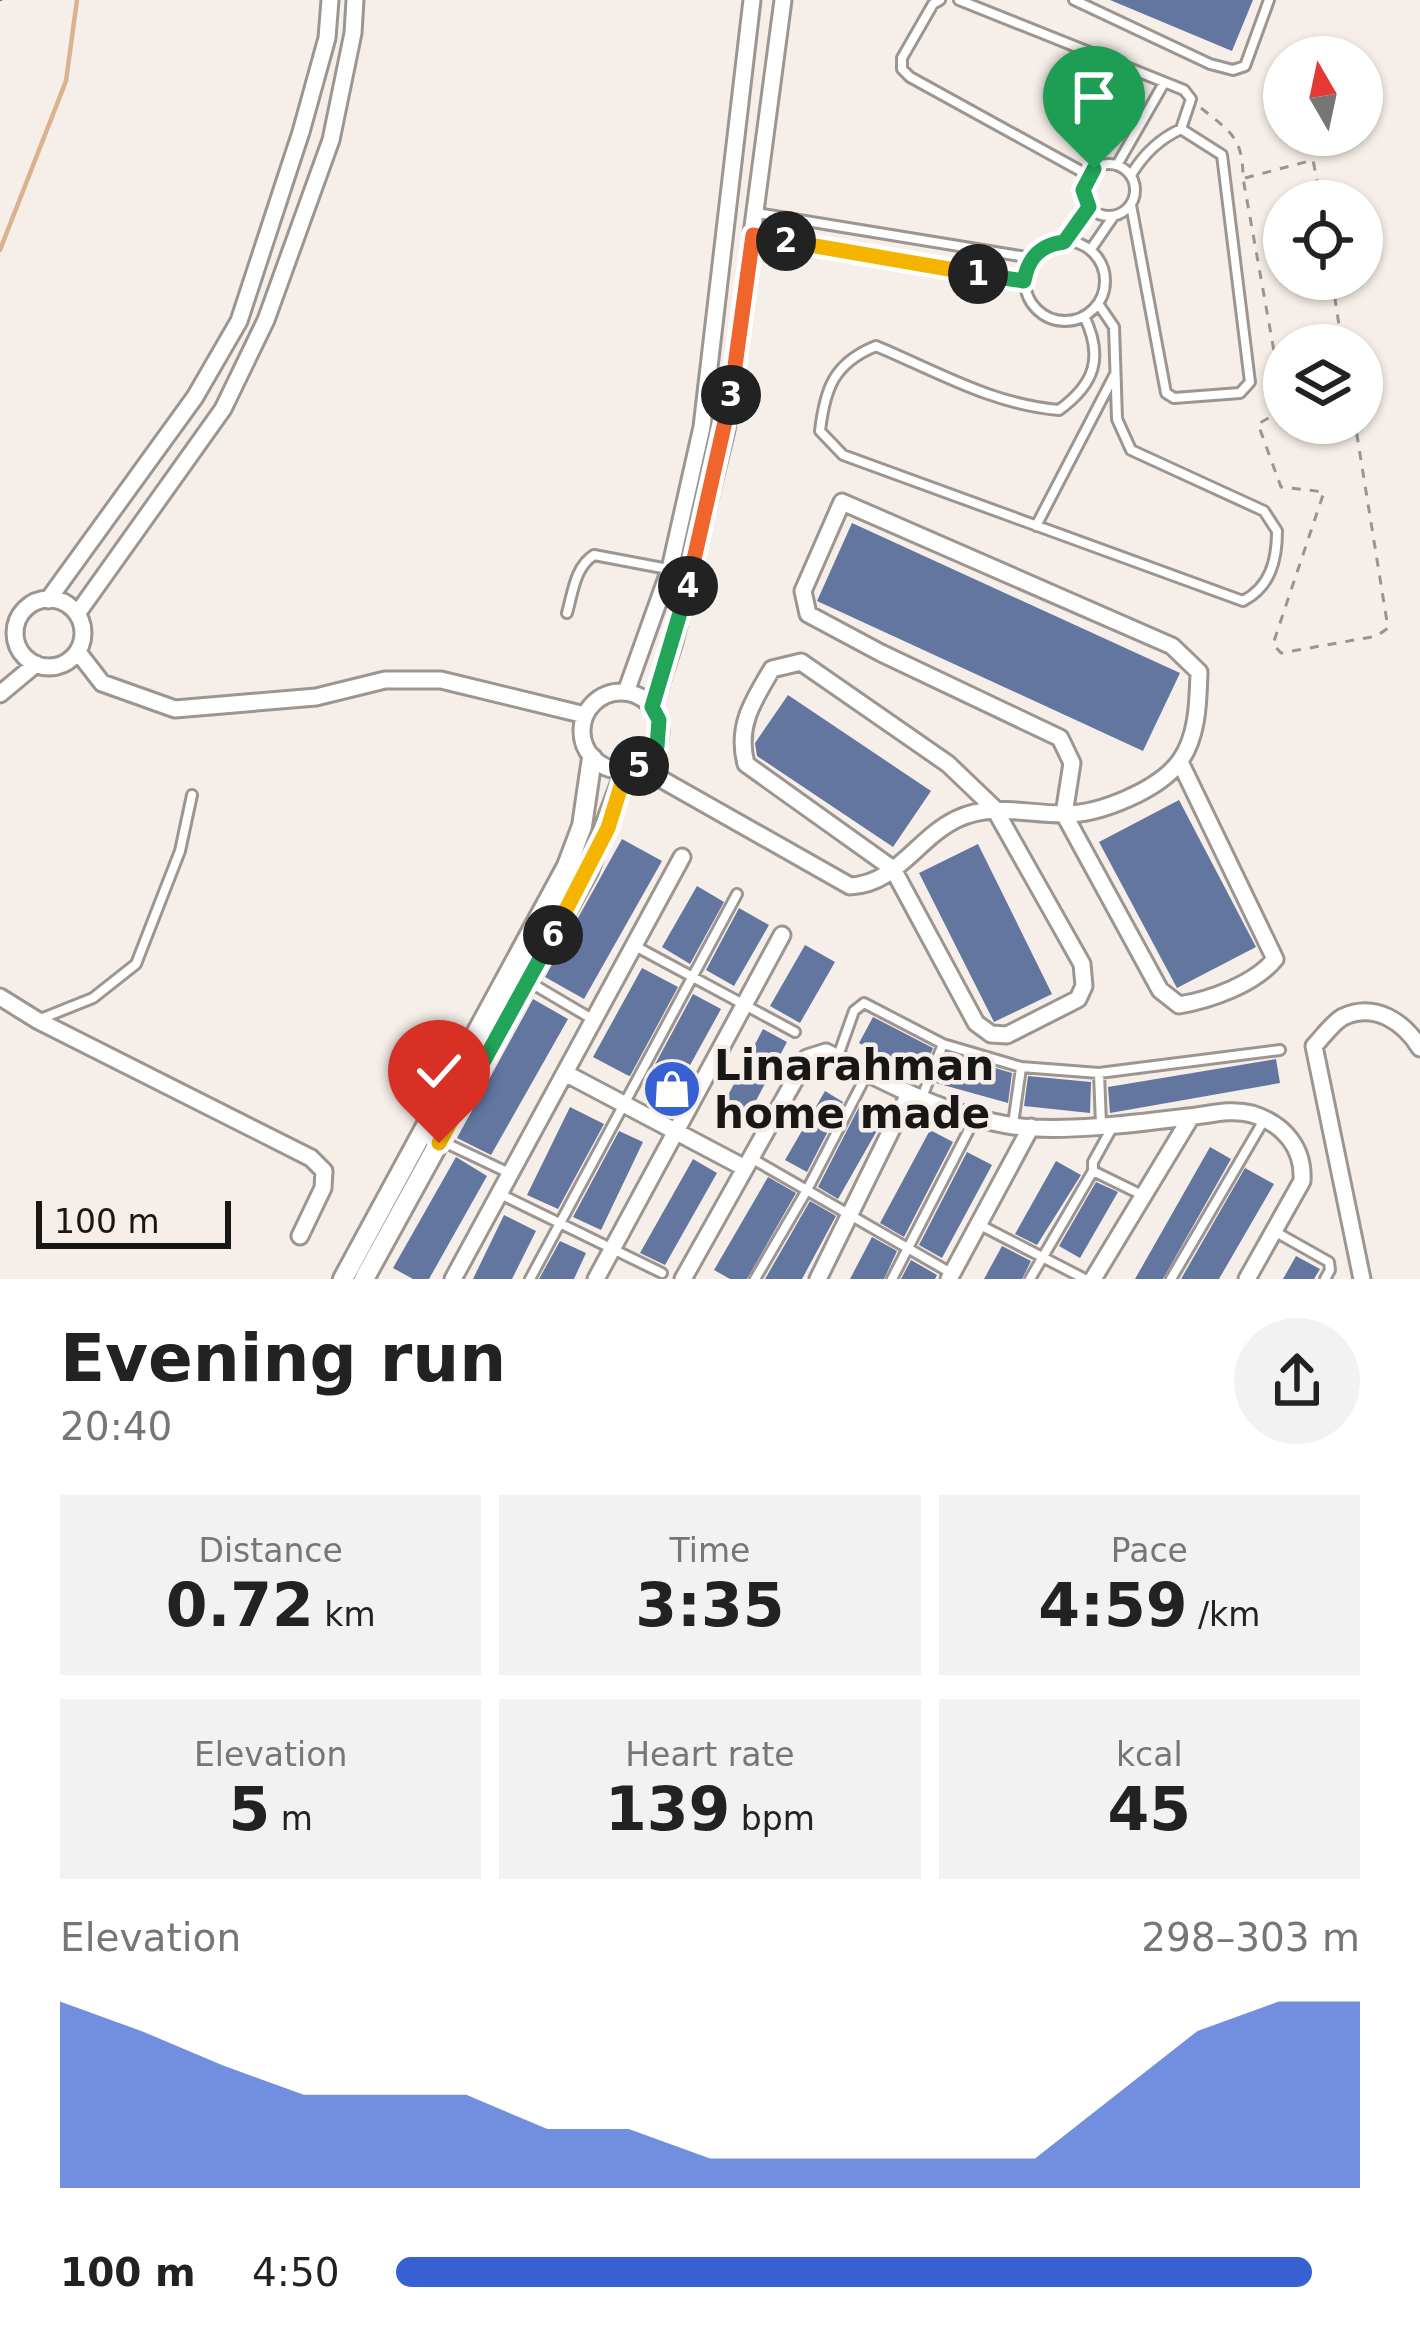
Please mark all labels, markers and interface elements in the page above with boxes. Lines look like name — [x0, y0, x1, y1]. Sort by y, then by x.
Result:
north arrow — [1263, 36, 1383, 156]
map controls — [1263, 36, 1383, 444]
pin — [1043, 46, 1145, 169]
icon: arrive — [1061, 64, 1127, 130]
button: locate — [1263, 180, 1383, 300]
pin: 2 — [756, 211, 816, 271]
text: 2 — [775, 221, 797, 260]
pin: 1 — [948, 244, 1008, 304]
text: 1 — [967, 254, 989, 293]
button: layers — [1263, 324, 1383, 444]
pin: 3 — [701, 365, 761, 425]
text: 3 — [720, 375, 742, 414]
pin: 4 — [658, 556, 718, 616]
text: 4 — [677, 566, 699, 605]
pin: 5 — [609, 736, 669, 796]
text: 5 — [628, 746, 650, 785]
pin: 6 — [523, 905, 583, 965]
text: 6 — [542, 915, 564, 954]
pin — [388, 1020, 490, 1143]
icon: check — [406, 1038, 472, 1104]
place label: Linarahman home made — [714, 1041, 994, 1138]
shop icon: Linarahman home made — [641, 1058, 703, 1120]
scale bar — [36, 1195, 231, 1248]
text: 100 m — [54, 1202, 160, 1241]
button: share — [1234, 1318, 1360, 1444]
text: Evening run — [60, 1320, 506, 1397]
text: 20:40 — [60, 1404, 172, 1449]
text: Distance — [199, 1531, 343, 1570]
text: Time — [670, 1531, 750, 1570]
text: Pace — [1111, 1531, 1188, 1570]
text: 0.72 — [166, 1570, 314, 1640]
text: 3:35 — [635, 1570, 785, 1640]
text: 4:59 — [1038, 1570, 1188, 1640]
text: km — [314, 1595, 376, 1634]
text: /km — [1188, 1595, 1260, 1634]
text: Elevation — [194, 1735, 347, 1774]
text: Heart rate — [625, 1735, 795, 1774]
text: kcal — [1116, 1735, 1183, 1774]
text: 5 — [228, 1774, 270, 1844]
text: 139 — [605, 1774, 730, 1844]
text: 45 — [1108, 1774, 1191, 1844]
text: m — [270, 1799, 313, 1838]
text: bpm — [730, 1799, 815, 1838]
text: Elevation — [60, 1915, 241, 1960]
text: 298–303 m — [1141, 1915, 1360, 1960]
text: 100 m — [60, 2250, 196, 2295]
text: 4:50 — [252, 2250, 340, 2295]

